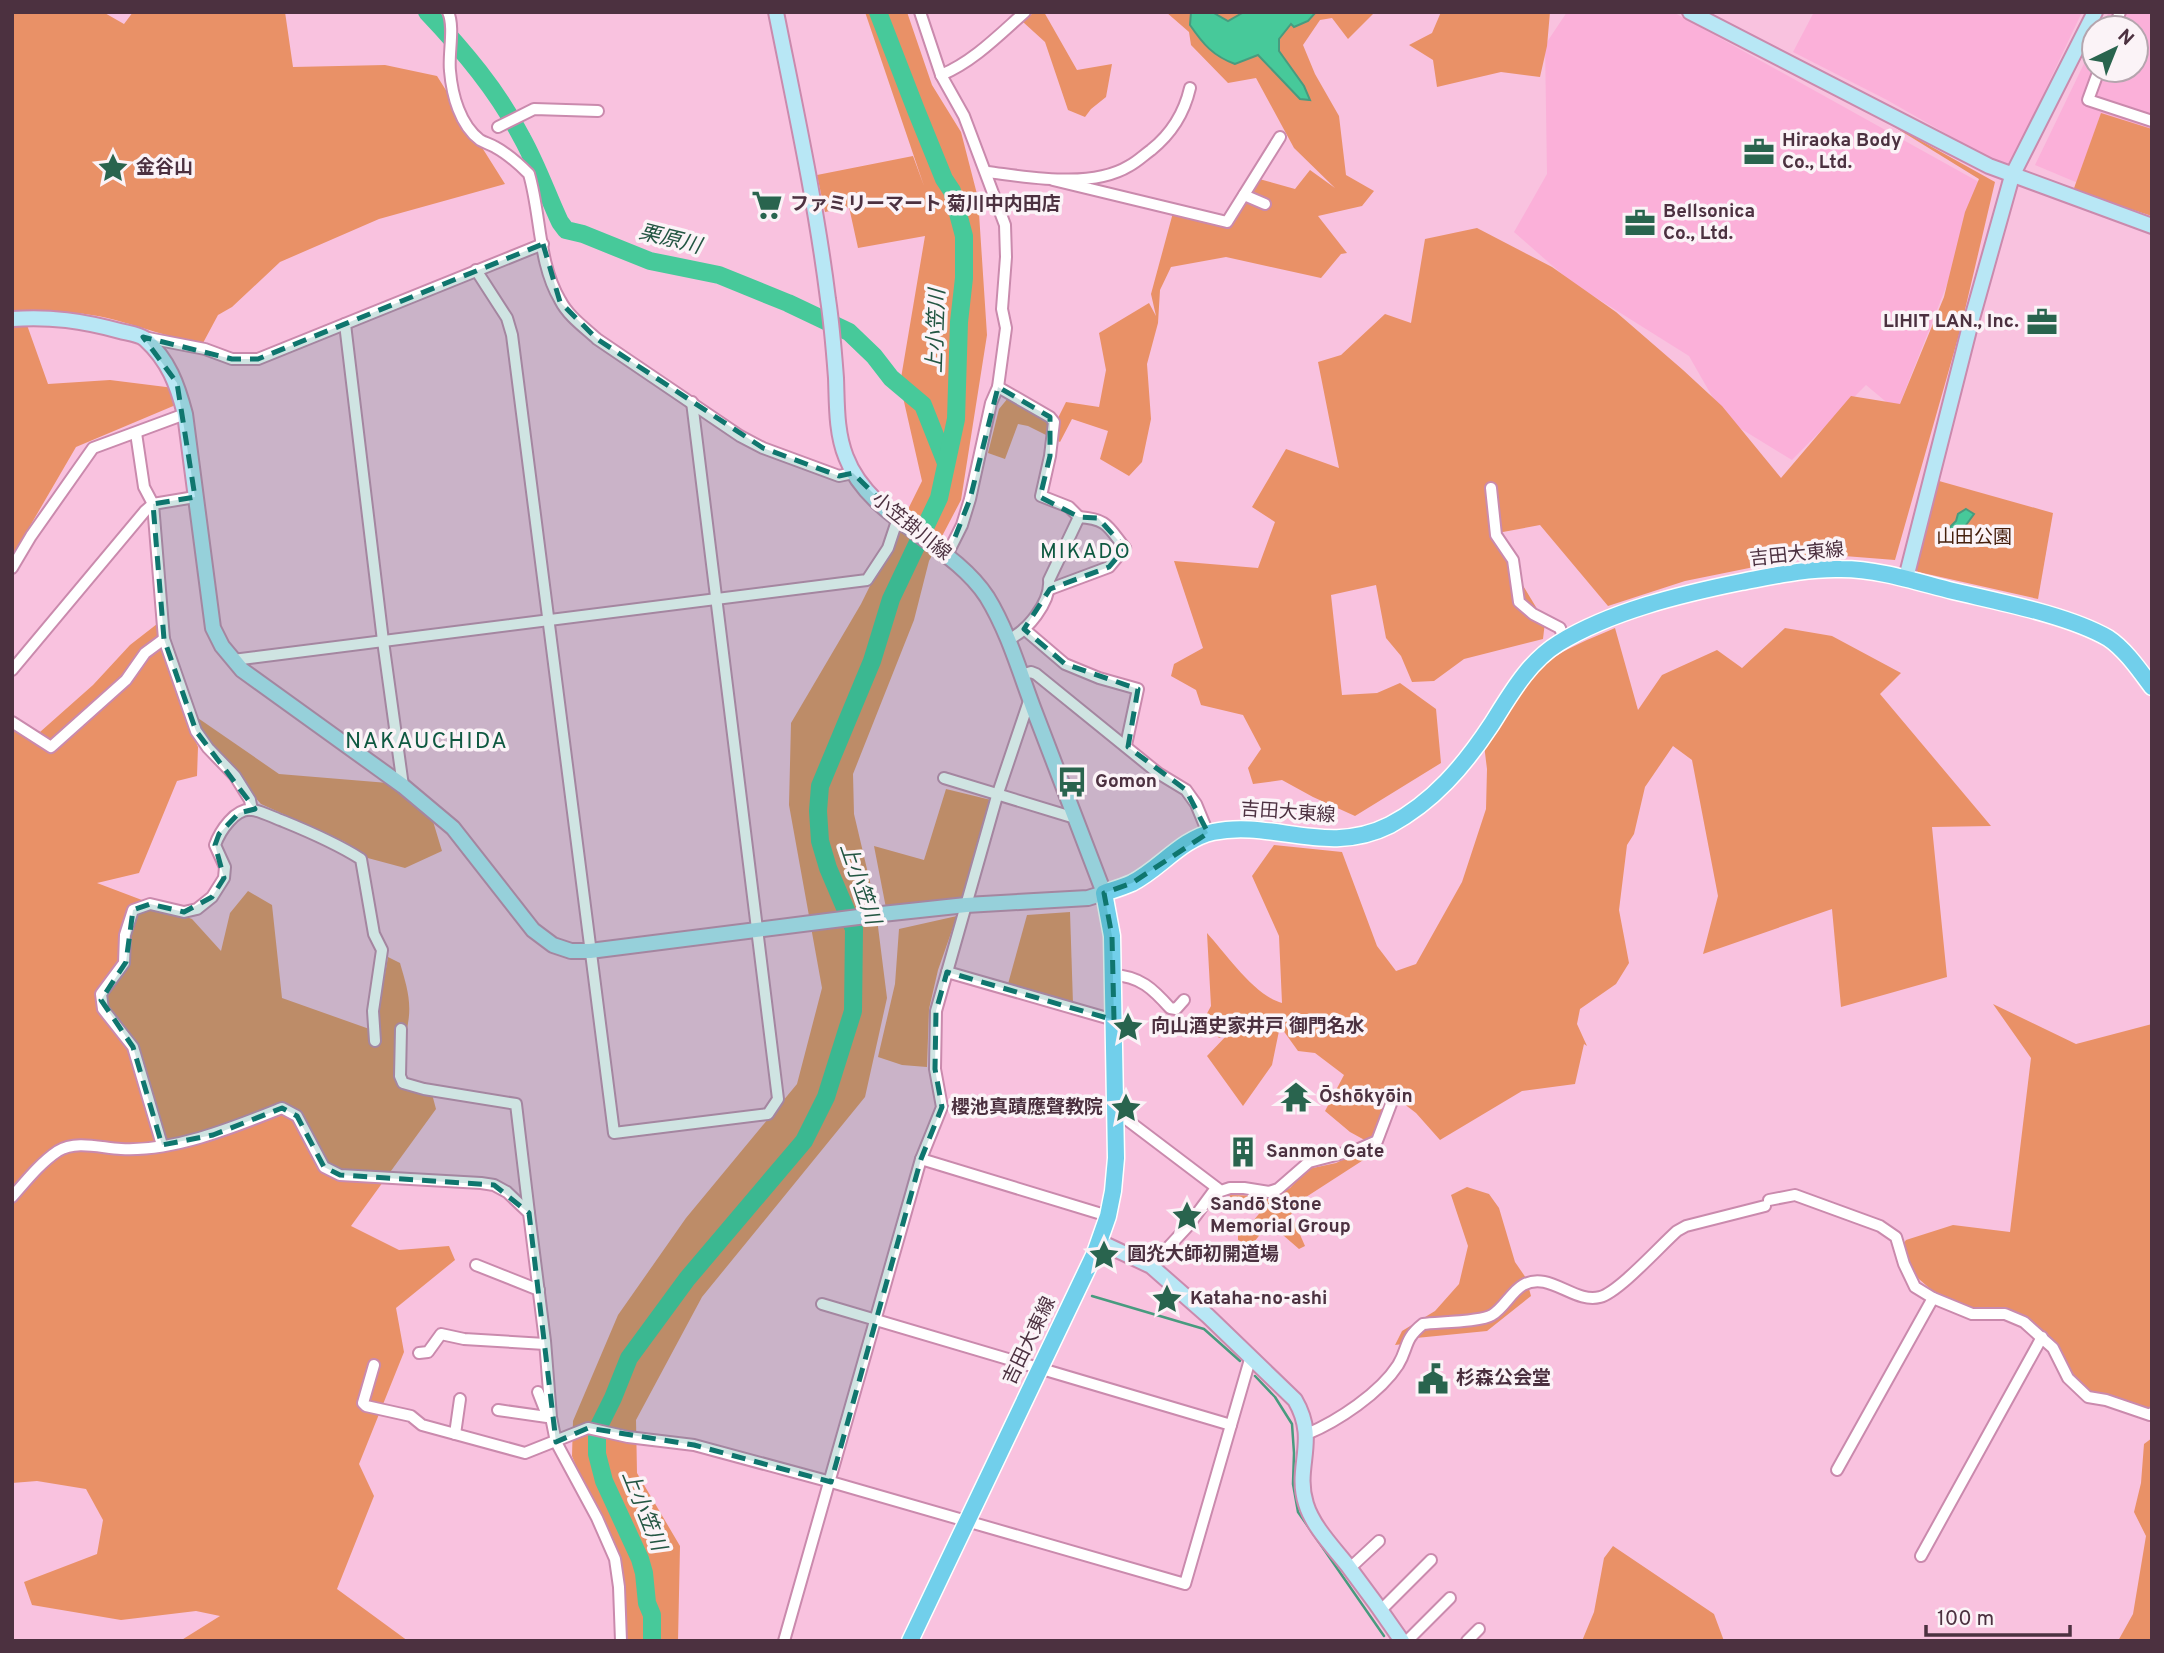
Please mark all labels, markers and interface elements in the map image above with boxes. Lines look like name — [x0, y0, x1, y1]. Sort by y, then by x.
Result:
north arrow — [2080, 14, 2150, 84]
text: N — [2112, 25, 2138, 51]
place label: Hiraoka Body Co., Ltd. — [1782, 129, 1902, 175]
office icon: Hiraoka Body Co., Ltd. — [1742, 135, 1776, 169]
place icon: 金谷山 — [96, 151, 130, 185]
place label: 金谷山 — [136, 156, 193, 180]
supermarket icon: ファミリーマート 菊川中内田店 — [750, 188, 784, 222]
place label: ファミリーマート 菊川中内田店 — [790, 193, 1061, 217]
place label: Bellsonica Co., Ltd. — [1663, 200, 1755, 246]
office icon: Bellsonica Co., Ltd. — [1623, 206, 1657, 240]
water label: 栗原川 — [636, 219, 706, 261]
water label: 上小笠川 — [922, 287, 952, 373]
office icon: LIHIT LAN., Inc. — [2025, 305, 2059, 339]
place label: LIHIT LAN., Inc. — [1883, 310, 2019, 334]
street label: 小笠掛川線 — [867, 488, 955, 566]
park label: 山田公園 — [1936, 526, 2012, 550]
street label: 吉田大東線 — [1748, 538, 1846, 572]
district label: MIKADO — [1040, 539, 1132, 566]
district label: NAKAUCHIDA — [345, 728, 509, 757]
bus stop icon: Gomon — [1055, 765, 1089, 799]
place label: Gomon — [1095, 770, 1157, 794]
street label: 吉田大東線 — [1240, 798, 1336, 828]
water label: 上小笠川 — [833, 840, 886, 930]
place icon: 向山酒史家井戸 御門名水 — [1111, 1010, 1145, 1044]
place label: 向山酒史家井戸 御門名水 — [1151, 1015, 1365, 1039]
temple icon: Ōshōkyōin — [1279, 1080, 1313, 1114]
place label: Ōshōkyōin — [1319, 1085, 1413, 1109]
place icon: 櫻池真蹟應聲教院 — [1109, 1091, 1143, 1125]
place label: 櫻池真蹟應聲教院 — [951, 1096, 1103, 1120]
building icon: Sanmon Gate — [1226, 1135, 1260, 1169]
place label: Sanmon Gate — [1266, 1140, 1384, 1164]
place label: Sandō Stone Memorial Group — [1210, 1193, 1351, 1239]
place icon: Sandō Stone Memorial Group — [1170, 1199, 1204, 1233]
place icon: 圓灮大師初開道場 — [1087, 1238, 1121, 1272]
place label: 圓灮大師初開道場 — [1127, 1243, 1279, 1267]
place icon: Kataha-no-ashi — [1150, 1282, 1184, 1316]
place label: Kataha-no-ashi — [1190, 1287, 1327, 1311]
street label: 吉田大東線 — [998, 1293, 1062, 1389]
public building icon: 杉森公会堂 — [1416, 1362, 1450, 1396]
place label: 杉森公会堂 — [1456, 1367, 1551, 1391]
water label: 上小笠川 — [615, 1467, 672, 1557]
scale bar — [1926, 1594, 2070, 1638]
text: 100 m — [1937, 1606, 1994, 1633]

